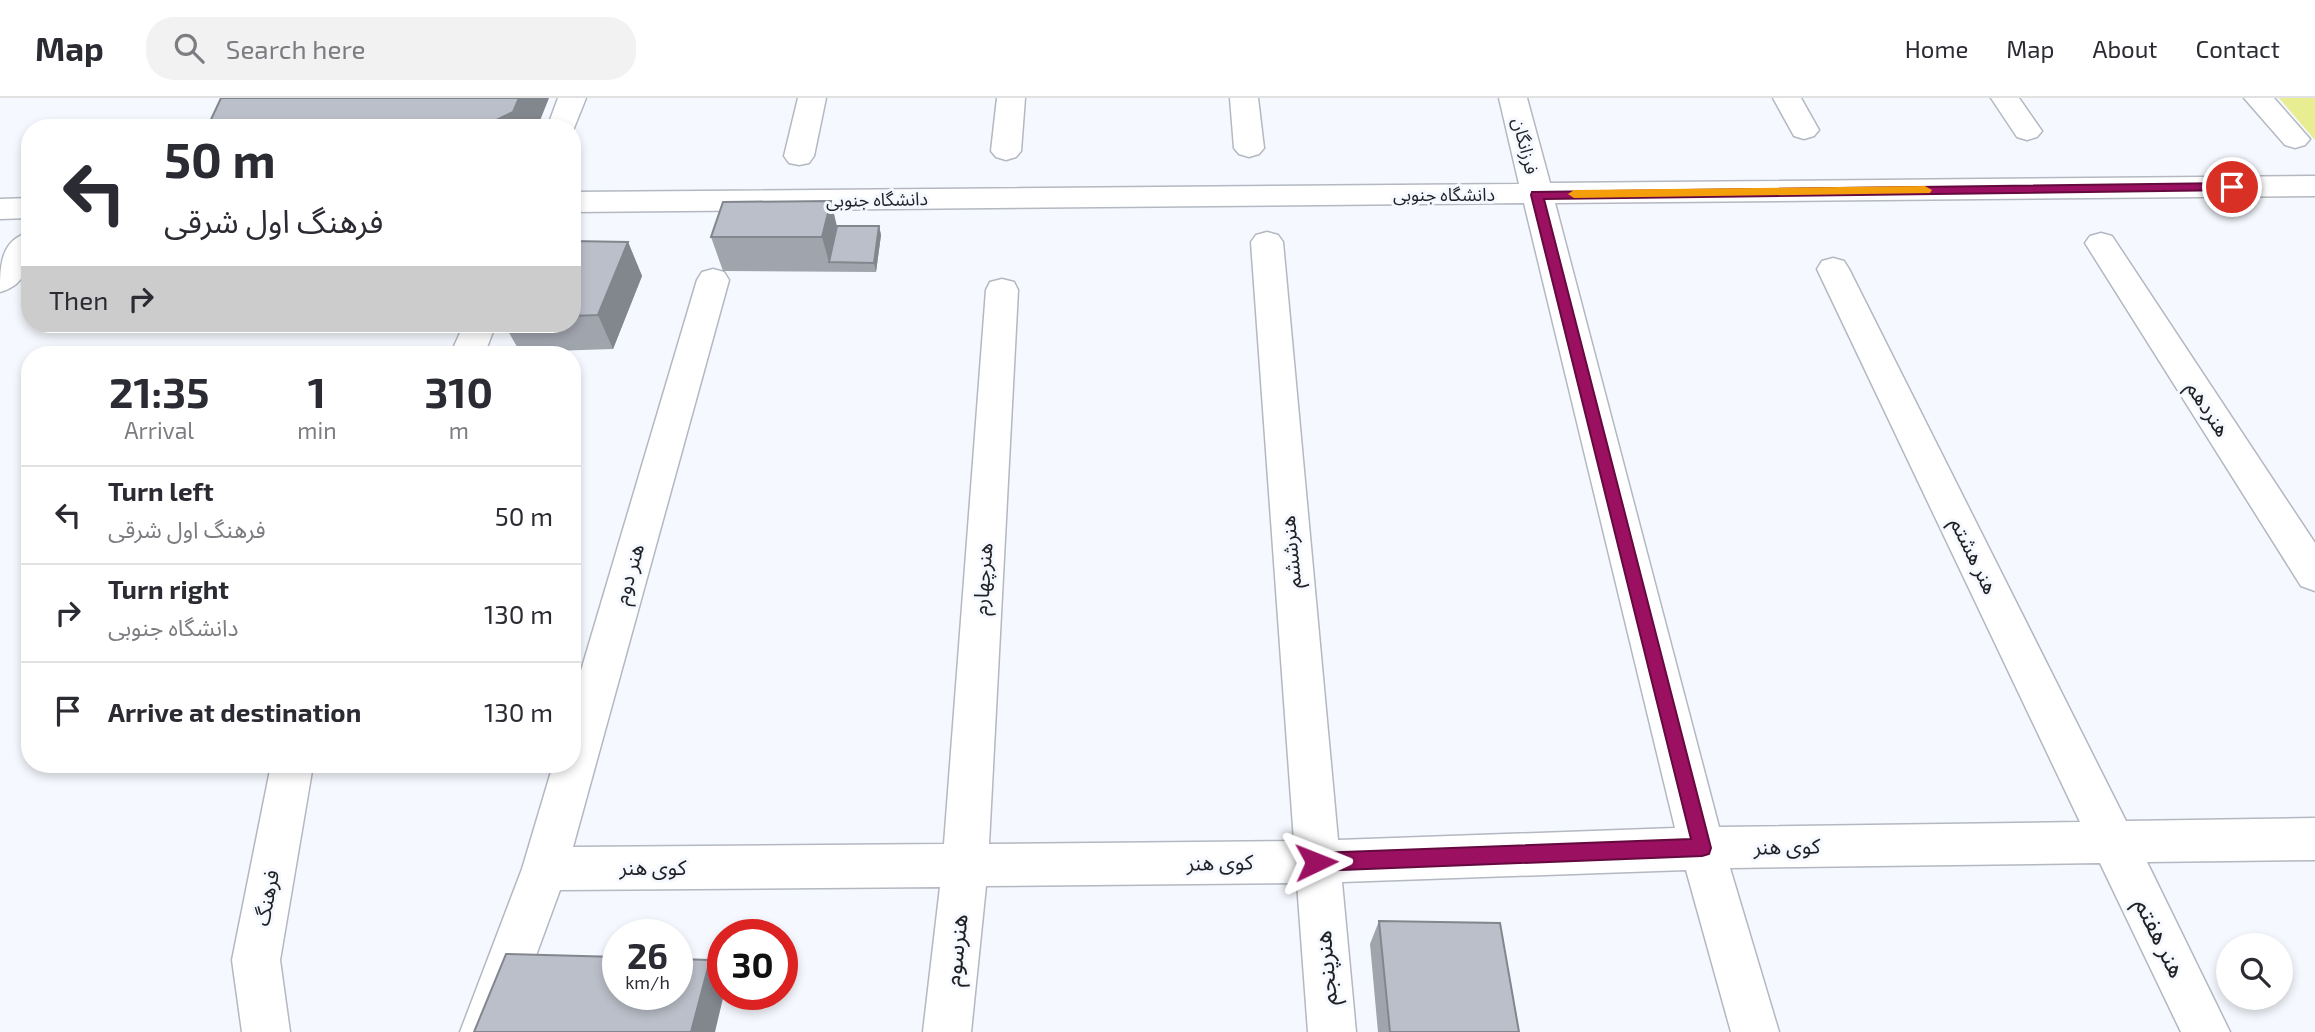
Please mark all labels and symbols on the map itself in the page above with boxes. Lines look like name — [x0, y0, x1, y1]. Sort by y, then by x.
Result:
street label: فرزانگان — [1507, 115, 1544, 176]
pin — [2202, 157, 2262, 217]
street label: دانشگاه جنوبی — [1393, 183, 1495, 206]
street label: دانشگاه جنوبی — [826, 187, 928, 212]
street label: هنردهم — [2179, 376, 2236, 443]
street label: هنر هشتم — [1943, 513, 2005, 599]
street label: هنرششم — [1274, 514, 1309, 590]
street label: هنر دوم — [607, 540, 653, 608]
street label: هنرچهارم — [966, 542, 1002, 616]
position arrow — [1279, 825, 1353, 899]
street label: کوی هنر — [1752, 832, 1821, 860]
street label: کوی هنر — [1185, 848, 1254, 876]
street label: کوی هنر — [619, 854, 687, 880]
street label: فرهنگ — [248, 868, 284, 928]
street label: هنر هفتم — [2126, 893, 2193, 984]
street label: هنرسوم — [936, 912, 978, 988]
speed limit sign: 30 — [707, 919, 798, 1010]
street label: هنرپنجم — [1307, 929, 1346, 1007]

